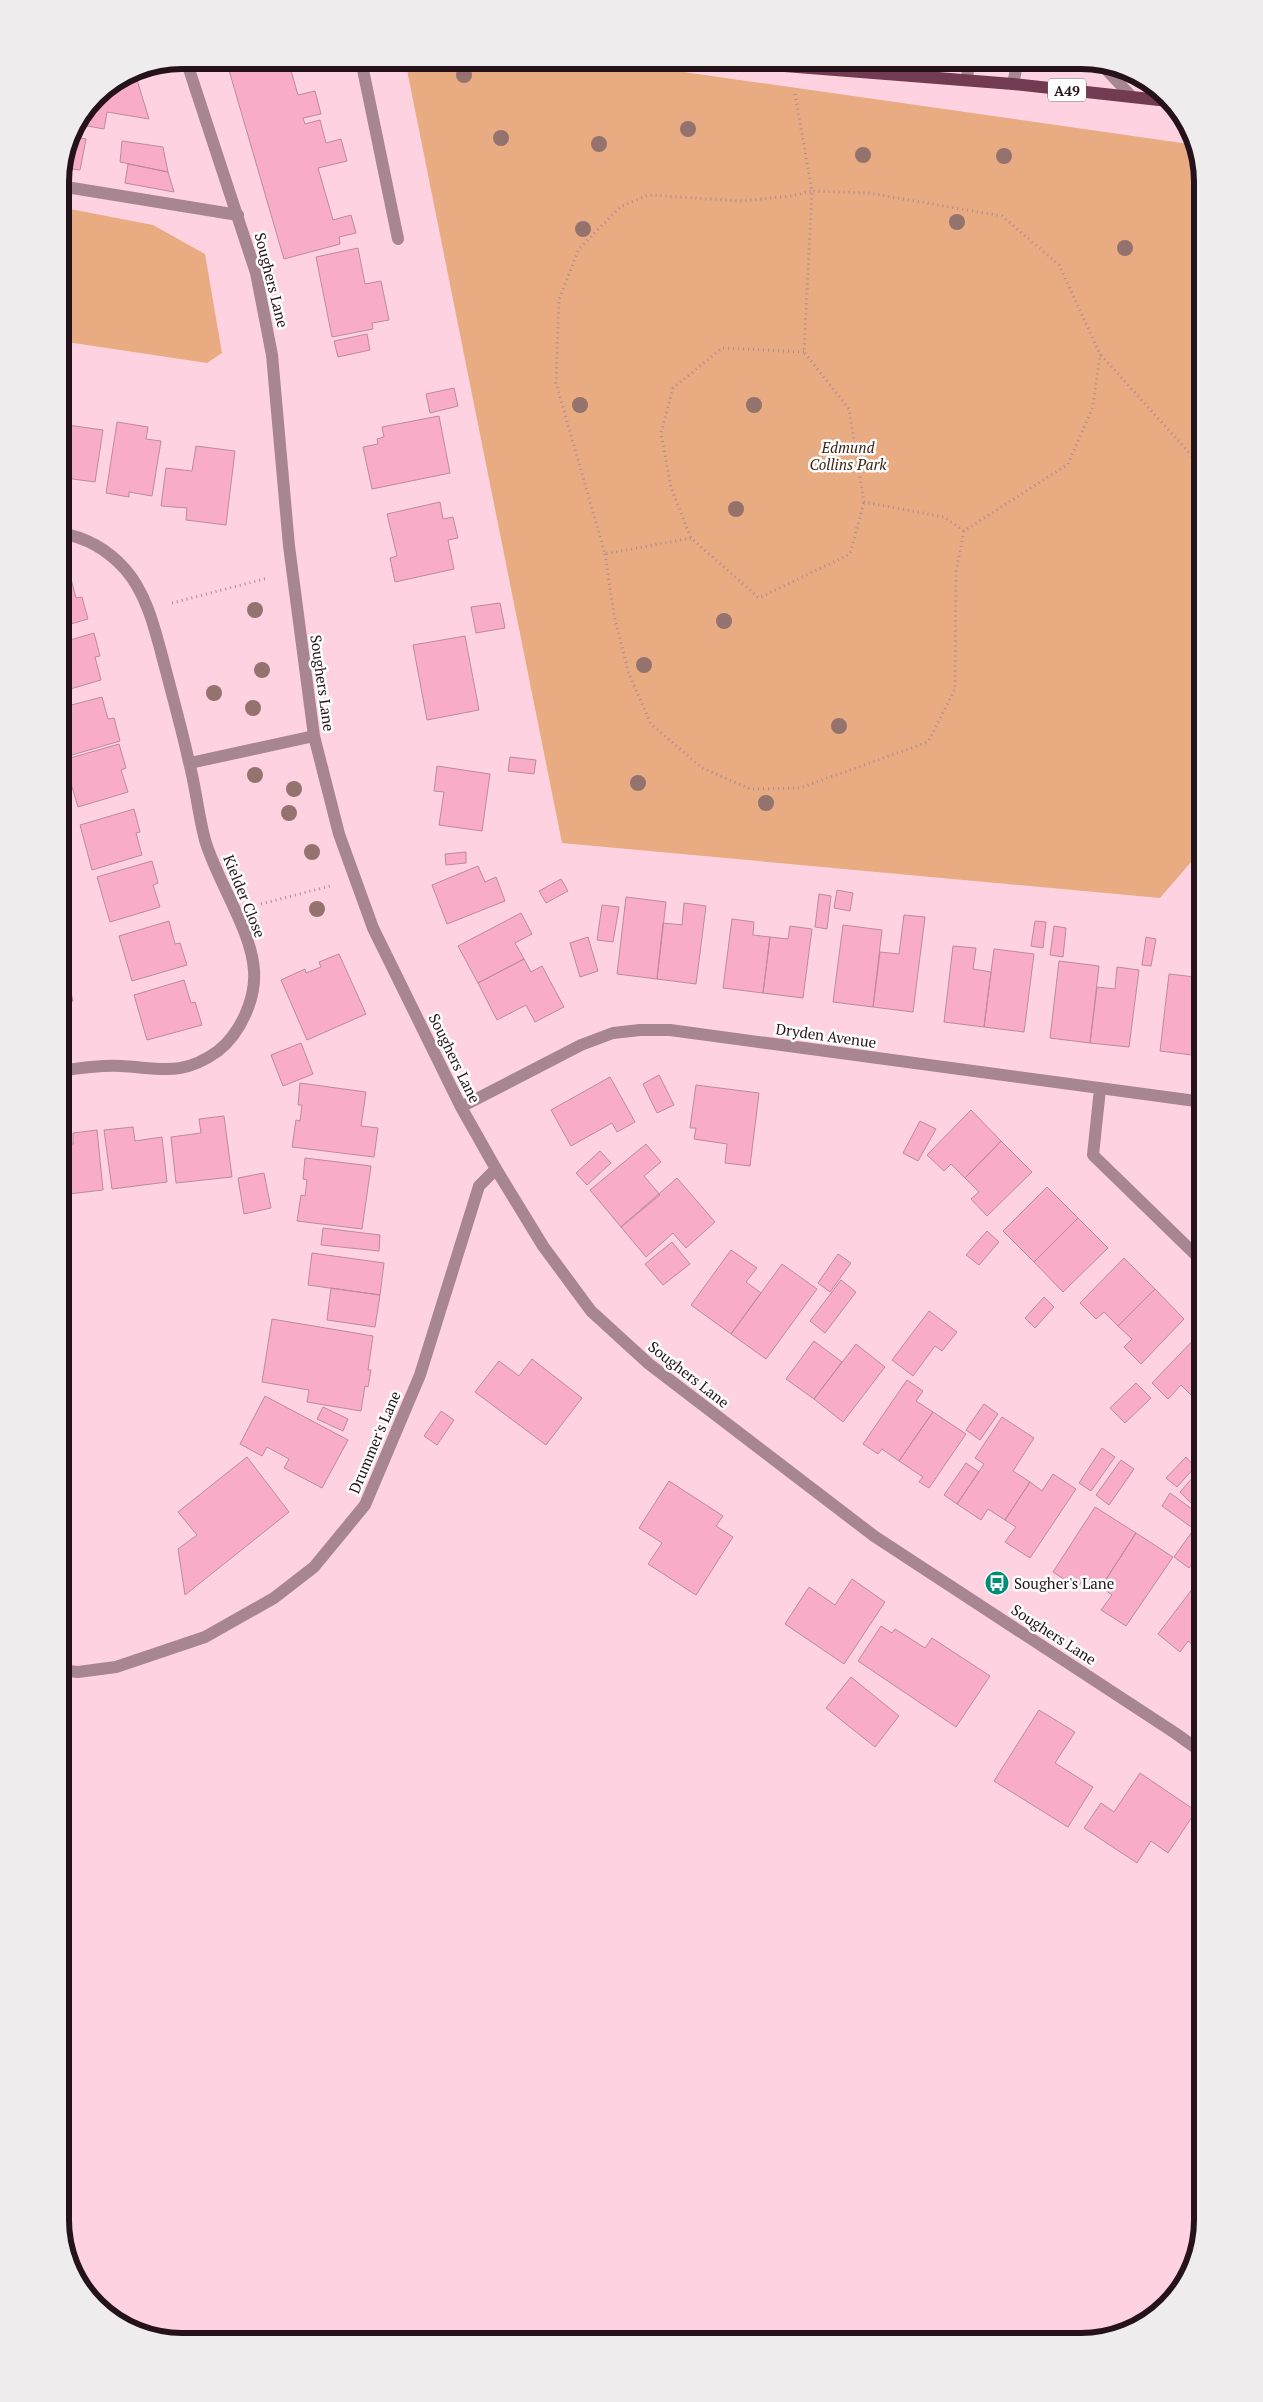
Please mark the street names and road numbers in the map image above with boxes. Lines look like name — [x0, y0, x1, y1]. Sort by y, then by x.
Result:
road number: A49 — [1048, 78, 1086, 102]
street label: Soughers Lane — [251, 230, 293, 330]
street label: Soughers Lane — [306, 633, 340, 733]
street label: Kielder Close — [219, 851, 271, 941]
street label: Soughers Lane — [425, 1010, 485, 1106]
street label: Dryden Avenue — [774, 1018, 878, 1052]
street label: Soughers Lane — [644, 1336, 734, 1412]
street label: Drummer's Lane — [343, 1388, 405, 1496]
street label: Soughers Lane — [1008, 1599, 1100, 1669]

